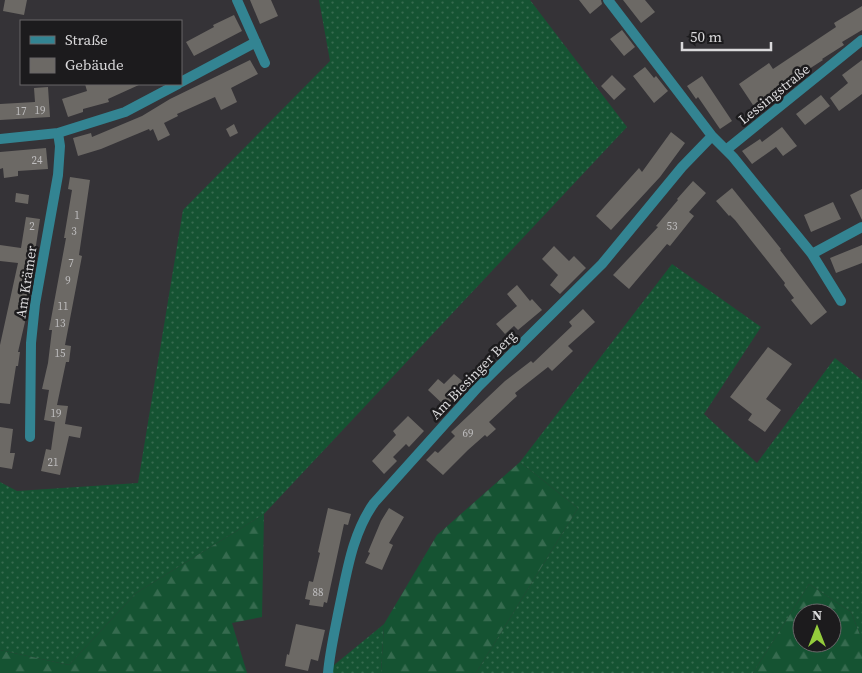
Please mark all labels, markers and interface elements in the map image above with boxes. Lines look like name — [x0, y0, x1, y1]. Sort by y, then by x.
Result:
legend — [20, 20, 182, 85]
scale bar — [682, 20, 771, 52]
text: 50 m — [690, 26, 722, 47]
text: Straße — [65, 29, 108, 50]
text: Gebäude — [65, 54, 124, 75]
street label: Lessingstraße — [734, 59, 814, 129]
house number: 19 — [35, 103, 46, 118]
house number: 17 — [16, 104, 27, 119]
house number: 24 — [32, 153, 43, 168]
house number: 1 — [74, 208, 80, 223]
house number: 2 — [29, 219, 35, 234]
house number: 53 — [667, 219, 678, 234]
house number: 3 — [71, 224, 77, 239]
street label: Am Krämer — [10, 244, 42, 320]
house number: 7 — [68, 256, 74, 271]
house number: 9 — [65, 273, 71, 288]
house number: 11 — [58, 299, 69, 314]
house number: 13 — [55, 316, 66, 331]
street label: Am Biesinger Berg — [425, 326, 521, 424]
house number: 15 — [55, 346, 66, 361]
house number: 19 — [51, 406, 62, 421]
house number: 69 — [463, 426, 474, 441]
house number: 21 — [48, 455, 59, 470]
house number: 88 — [313, 585, 324, 600]
north arrow — [792, 603, 842, 653]
text: N — [812, 605, 822, 625]

